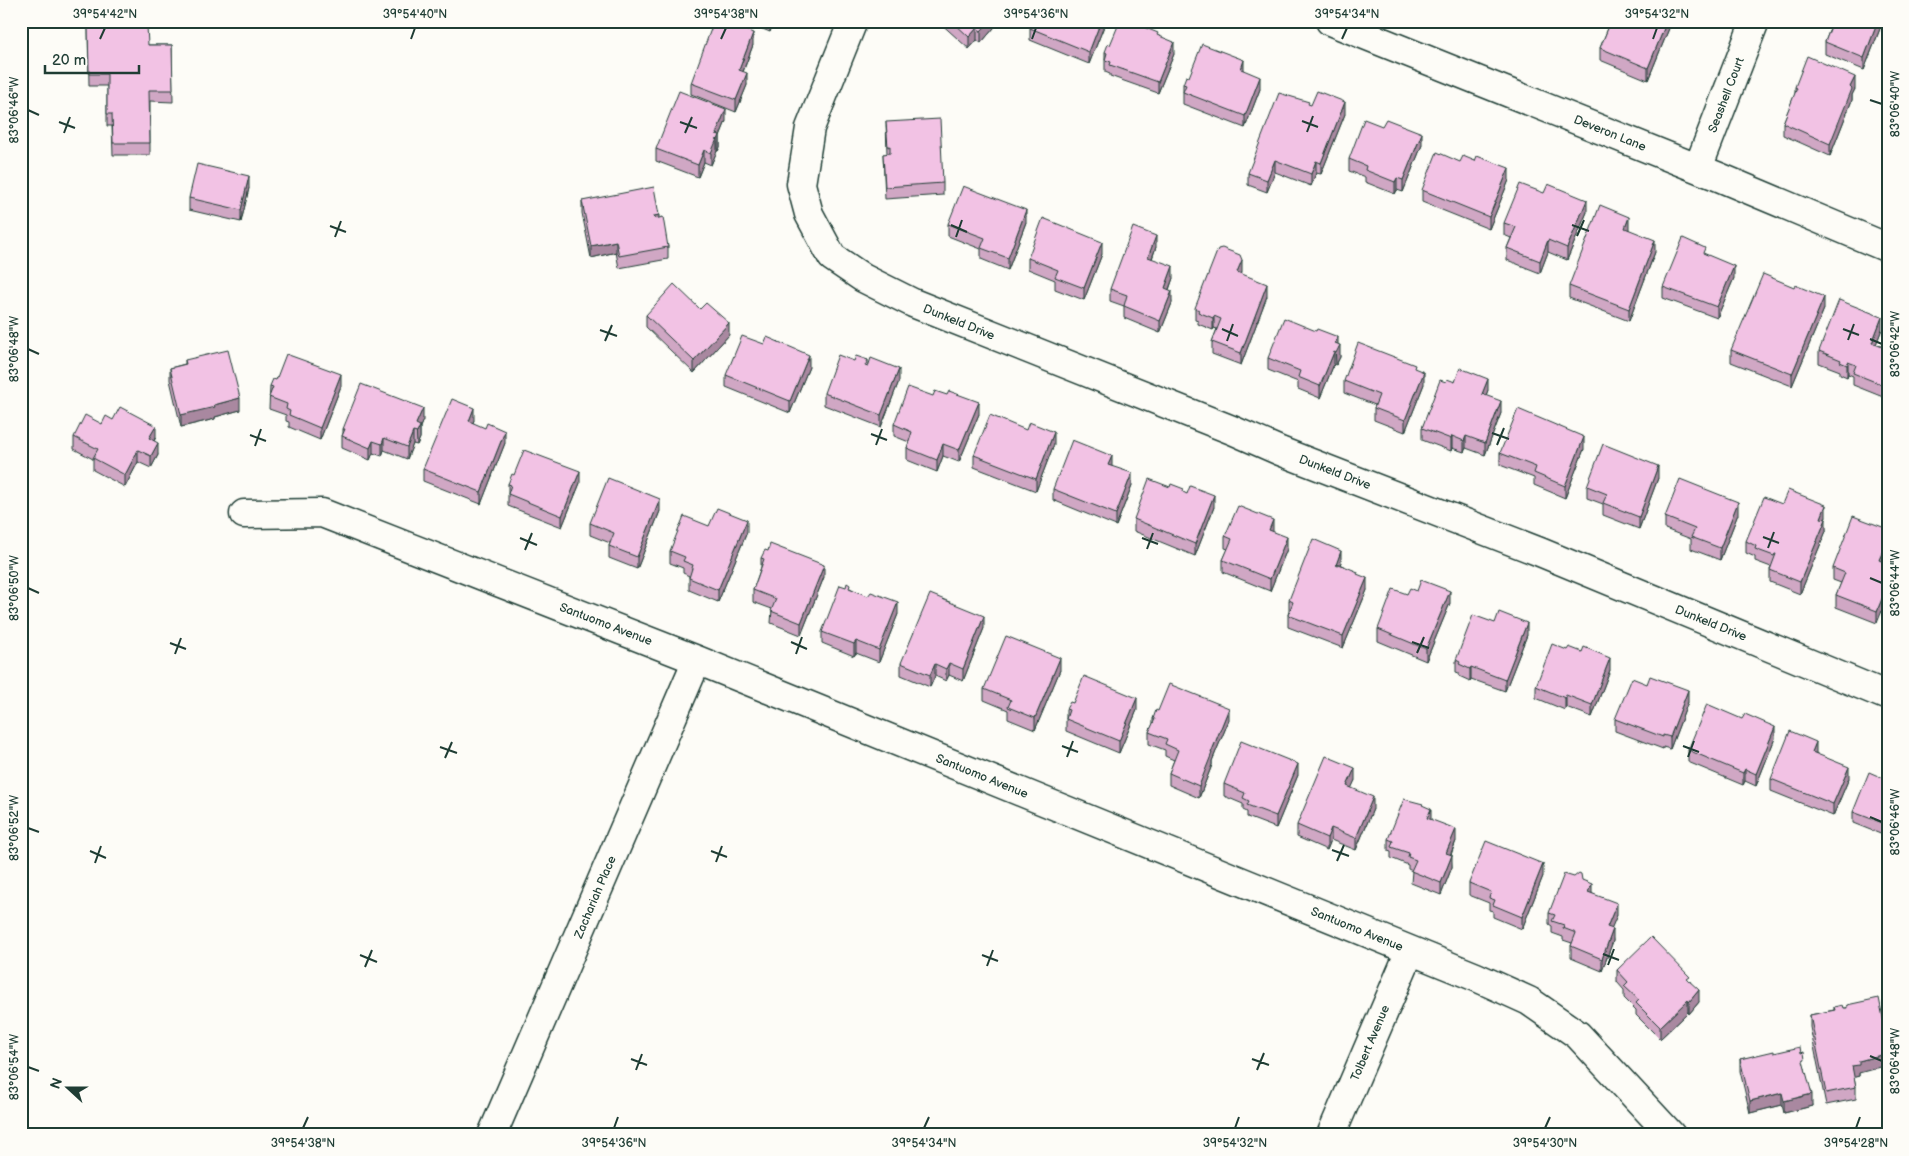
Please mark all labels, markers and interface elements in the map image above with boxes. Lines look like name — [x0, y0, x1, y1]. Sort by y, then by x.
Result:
text: 39°54'42"N — [73, 7, 137, 22]
text: 39°54'40"N — [383, 7, 447, 22]
text: 39°54'38"N — [694, 7, 758, 22]
text: 39°54'36"N — [1004, 7, 1068, 22]
text: 39°54'34"N — [1315, 7, 1379, 22]
text: 39°54'32"N — [1625, 7, 1689, 22]
scale bar — [45, 42, 139, 74]
text: 20 m — [52, 51, 86, 70]
street label: Seashell Court — [1705, 55, 1748, 135]
text: 83°06'40"W — [1888, 71, 1903, 137]
text: 83°06'46"W — [7, 77, 22, 143]
street label: Deveron Lane — [1572, 112, 1648, 155]
street label: Dunkeld Drive — [921, 301, 997, 344]
text: 83°06'42"W — [1888, 311, 1903, 377]
text: 83°06'48"W — [7, 316, 22, 382]
street label: Dunkeld Drive — [1297, 452, 1373, 493]
text: 83°06'44"W — [1888, 550, 1903, 616]
text: 83°06'50"W — [7, 555, 22, 621]
street label: Santuomo Avenue — [557, 600, 654, 649]
street label: Dunkeld Drive — [1673, 602, 1749, 645]
street label: Santuomo Avenue — [933, 751, 1030, 802]
text: 83°06'46"W — [1888, 789, 1903, 855]
text: 83°06'52"W — [7, 795, 22, 861]
street label: Zachariah Place — [571, 854, 620, 942]
street label: Santuomo Avenue — [1308, 904, 1405, 955]
street label: Tolbert Avenue — [1348, 1003, 1393, 1083]
text: 83°06'48"W — [1888, 1028, 1903, 1094]
text: 83°06'54"W — [7, 1034, 22, 1100]
north arrow — [42, 1064, 92, 1114]
text: N — [47, 1076, 66, 1091]
text: 39°54'38"N — [271, 1136, 335, 1151]
text: 39°54'36"N — [582, 1136, 646, 1151]
text: 39°54'34"N — [892, 1136, 956, 1151]
text: 39°54'32"N — [1203, 1136, 1267, 1151]
text: 39°54'30"N — [1513, 1136, 1577, 1151]
text: 39°54'28"N — [1824, 1136, 1888, 1151]

